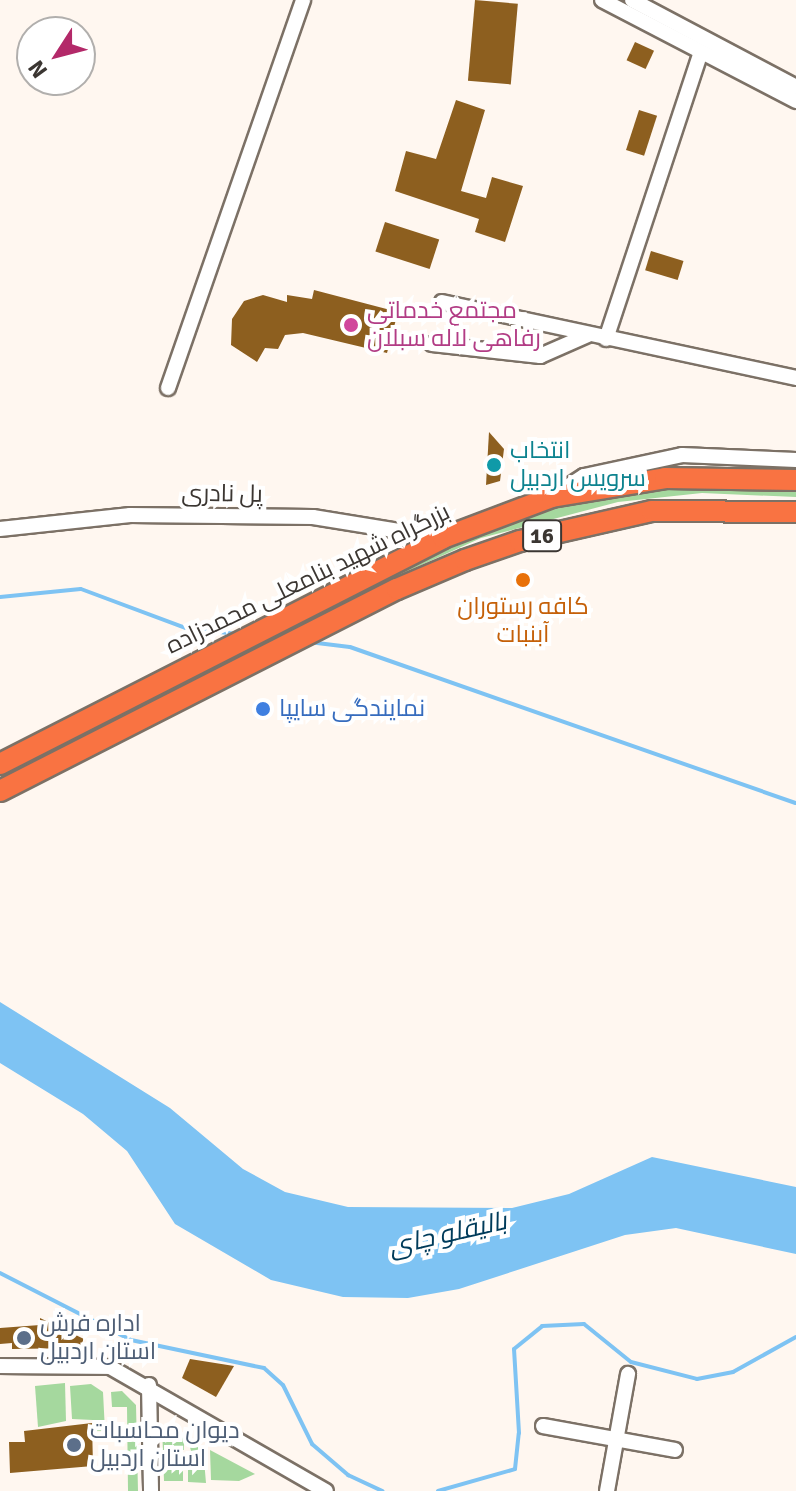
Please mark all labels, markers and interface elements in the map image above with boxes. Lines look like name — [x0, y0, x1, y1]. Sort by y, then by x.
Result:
north arrow — [16, 16, 96, 96]
text: N — [22, 55, 53, 83]
place label: مجتمع خدماتی رفاهی لاله سبلان — [367, 297, 541, 353]
marker: مجتمع خدماتی رفاهی لاله سبلان — [342, 316, 360, 334]
place label: انتخاب سرویس اردبیل — [510, 437, 646, 493]
marker: انتخاب سرویس اردبیل — [485, 456, 503, 474]
street label: پل نادری — [181, 479, 263, 509]
street label: بزرگراه شهید بنامعلی محمدزاده — [161, 498, 455, 660]
road number: 16 — [522, 518, 562, 554]
marker: کافه رستوران آبنبات — [514, 571, 532, 589]
place label: کافه رستوران آبنبات — [457, 593, 589, 649]
place label: نمایندگی سایپا — [279, 695, 425, 723]
marker: نمایندگی سایپا — [254, 700, 272, 718]
water label: بالیقلو چای — [386, 1206, 510, 1264]
place label: اداره فرش استان اردبیل — [40, 1310, 156, 1366]
marker: اداره فرش استان اردبیل — [15, 1329, 33, 1347]
place label: دیوان محاسبات استان اردبیل — [90, 1417, 239, 1473]
marker: دیوان محاسبات استان اردبیل — [65, 1436, 83, 1454]

